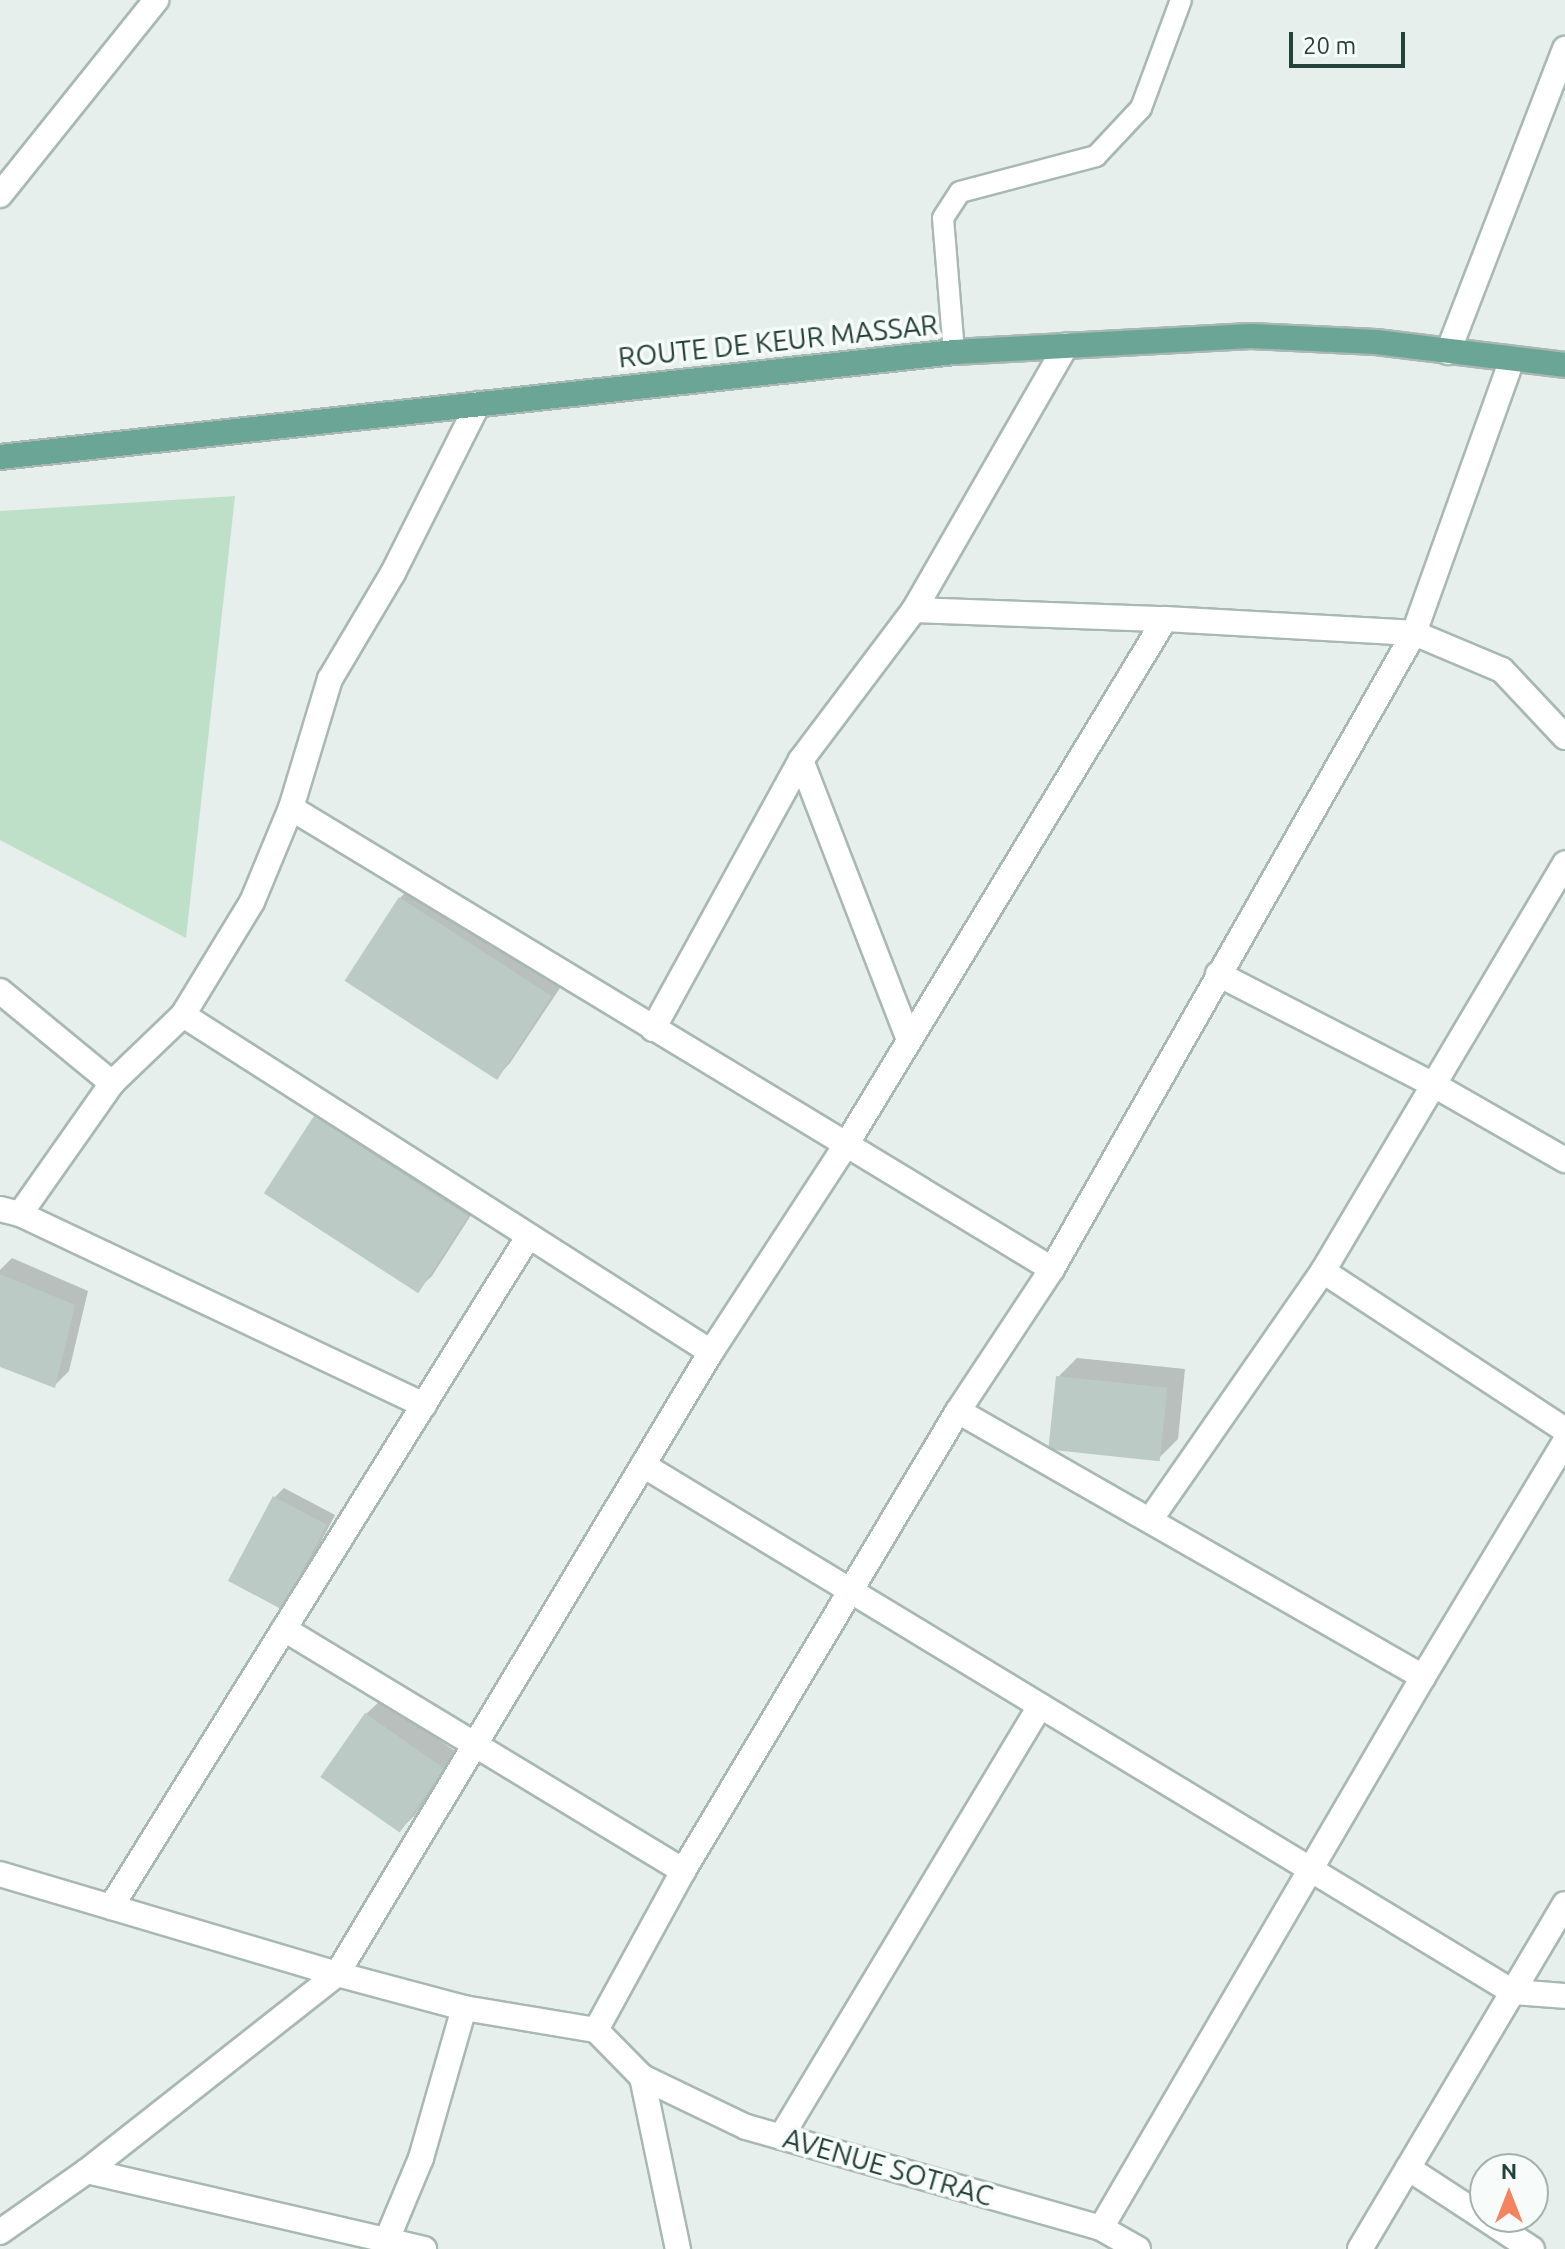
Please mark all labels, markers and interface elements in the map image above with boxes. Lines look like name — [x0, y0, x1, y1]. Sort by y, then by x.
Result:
scale bar — [1293, 16, 1409, 66]
text: 20 m — [1303, 32, 1356, 59]
street label: ROUTE DE KEUR MASSAR — [616, 307, 940, 375]
street label: AVENUE SOTRAC — [779, 2121, 997, 2213]
north arrow — [1469, 2153, 1549, 2233]
text: N — [1501, 2158, 1517, 2183]

